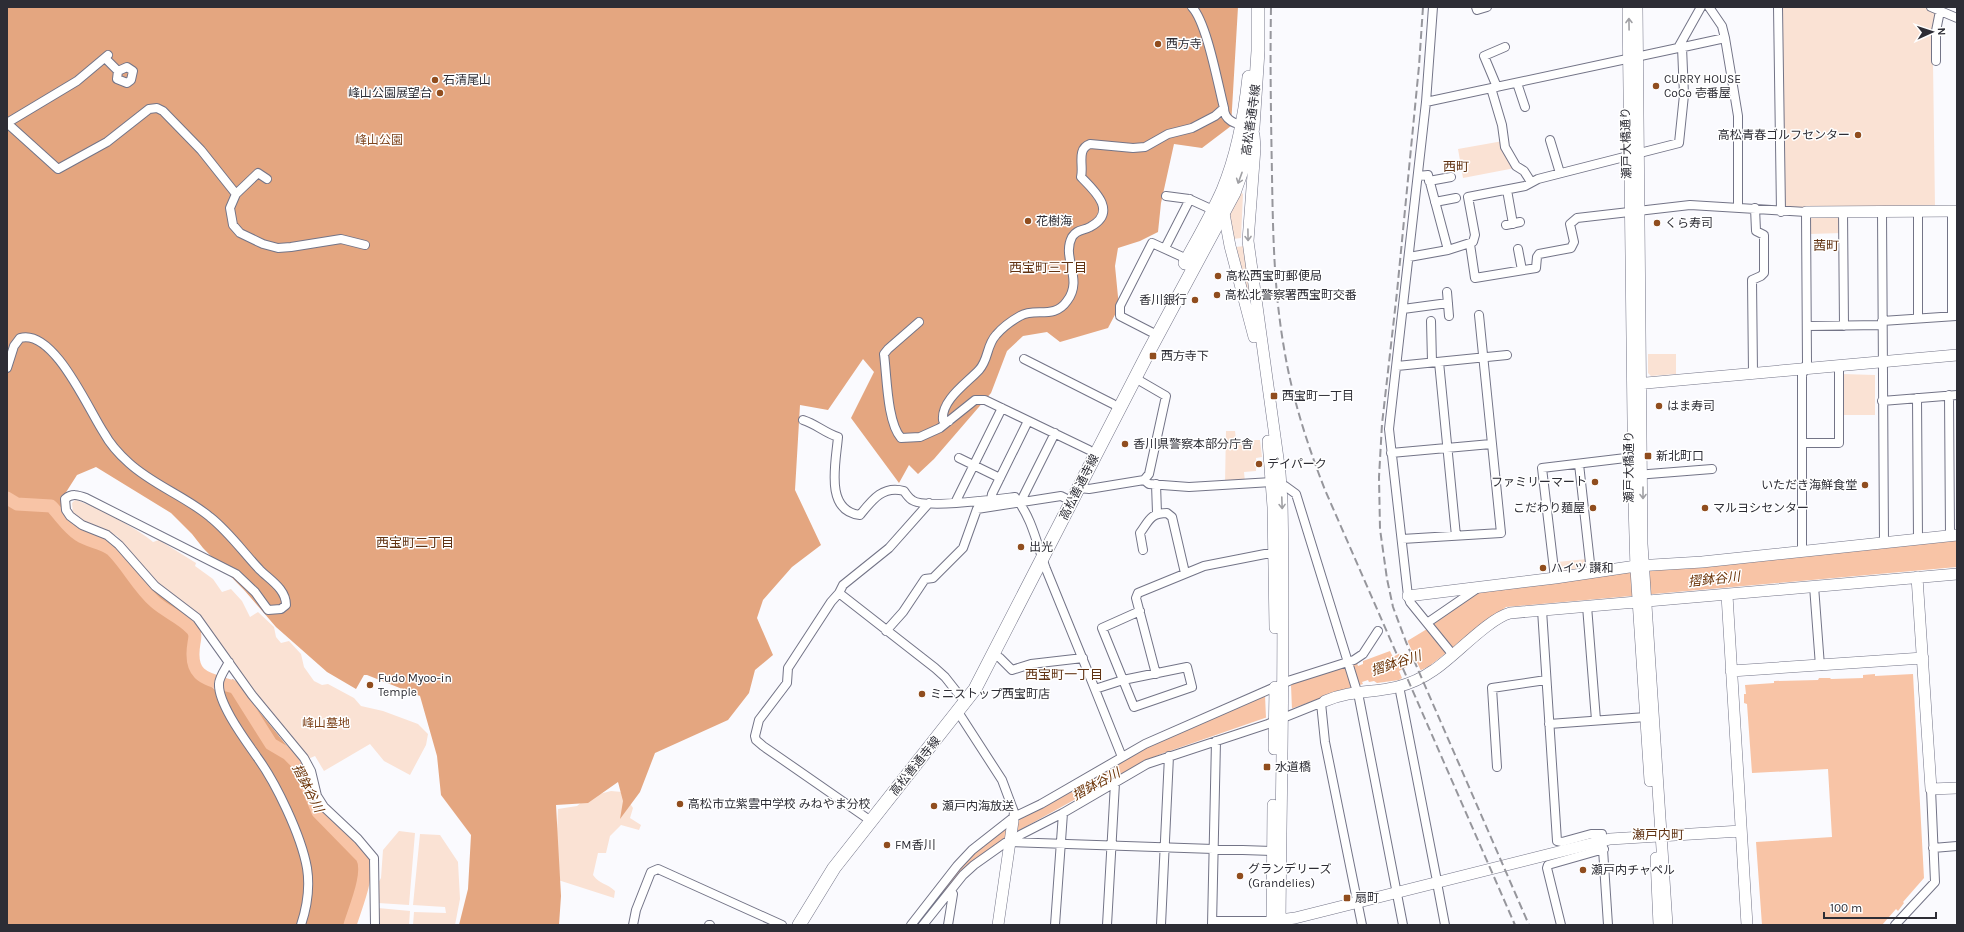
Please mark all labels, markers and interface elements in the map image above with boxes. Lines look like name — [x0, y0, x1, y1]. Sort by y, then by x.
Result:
north arrow — [1912, 12, 1952, 52]
one-way arrow — [1625, 18, 1632, 31]
text: N — [1935, 27, 1948, 36]
place label: 西方寺 — [1166, 37, 1202, 51]
marker: 西方寺 — [1153, 39, 1163, 49]
place label: CURRY HOUSE CoCo 壱番屋 — [1664, 72, 1741, 100]
place label: 石清尾山 — [443, 73, 491, 87]
marker: 石清尾山 — [430, 75, 440, 85]
marker: CURRY HOUSE CoCo 壱番屋 — [1651, 81, 1661, 91]
street label: 高松善通寺線 — [1239, 83, 1263, 157]
place label: 峰山公園展望台 — [348, 86, 432, 100]
marker: 峰山公園展望台 — [435, 88, 445, 98]
street label: 瀬戸大橋通り — [1618, 107, 1634, 179]
place label: 高松青春ゴルフセンター — [1718, 128, 1850, 142]
marker: 高松青春ゴルフセンター — [1853, 130, 1863, 140]
park label: 峰山公園 — [355, 133, 403, 147]
district label: 西町 — [1443, 159, 1469, 174]
one-way arrow — [1235, 171, 1243, 183]
place label: 花樹海 — [1036, 214, 1072, 228]
marker: 花樹海 — [1023, 216, 1033, 226]
place label: くら寿司 — [1665, 216, 1713, 230]
marker: くら寿司 — [1652, 218, 1662, 228]
one-way arrow — [1244, 228, 1252, 241]
district label: 茜町 — [1813, 238, 1839, 253]
district label: 西宝町三丁目 — [1009, 260, 1087, 275]
place label: 高松西宝町郵便局 — [1226, 269, 1322, 283]
marker: 高松西宝町郵便局 — [1213, 271, 1223, 281]
place label: 高松北警察署西宝町交番 — [1225, 288, 1357, 302]
marker: 高松北警察署西宝町交番 — [1212, 290, 1222, 300]
place label: 香川銀行 — [1139, 293, 1187, 307]
marker: 香川銀行 — [1190, 295, 1200, 305]
place label: 西方寺下 — [1161, 349, 1209, 363]
marker: 西方寺下 — [1148, 351, 1158, 361]
place label: 西宝町一丁目 — [1282, 389, 1354, 403]
marker: 西宝町一丁目 — [1269, 391, 1279, 401]
place label: はま寿司 — [1667, 399, 1715, 413]
marker: はま寿司 — [1654, 401, 1664, 411]
street label: 瀬戸大橋通り — [1622, 431, 1636, 503]
place label: 香川県警察本部分庁舎 — [1133, 437, 1253, 451]
marker: 香川県警察本部分庁舎 — [1120, 439, 1130, 449]
place label: 新北町口 — [1656, 449, 1704, 463]
marker: 新北町口 — [1643, 451, 1653, 461]
street label: 高松善通寺線 — [1056, 452, 1102, 522]
place label: デイパーク — [1267, 457, 1327, 471]
marker: デイパーク — [1254, 459, 1264, 469]
place label: ファミリーマート — [1491, 475, 1587, 489]
marker: ファミリーマート — [1590, 477, 1600, 487]
place label: いただき海鮮食堂 — [1761, 478, 1857, 492]
marker: いただき海鮮食堂 — [1860, 480, 1870, 490]
one-way arrow — [1639, 486, 1647, 499]
one-way arrow — [1278, 496, 1286, 509]
place label: こだわり麺屋 — [1513, 501, 1585, 515]
place label: マルヨシセンター — [1713, 501, 1809, 515]
marker: こだわり麺屋 — [1588, 503, 1598, 513]
marker: マルヨシセンター — [1700, 503, 1710, 513]
district label: 西宝町二丁目 — [376, 535, 454, 550]
place label: 出光 — [1029, 540, 1053, 554]
marker: 出光 — [1016, 542, 1026, 552]
place label: ハイツ 讃和 — [1551, 561, 1614, 575]
marker: ハイツ 讃和 — [1538, 563, 1548, 573]
water label: 摺鉢谷川 — [1687, 569, 1743, 589]
water label: 摺鉢谷川 — [1369, 647, 1425, 678]
district label: 西宝町一丁目 — [1025, 667, 1103, 682]
place label: Fudo Myoo-in Temple — [378, 671, 452, 699]
marker: Fudo Myoo-in Temple — [365, 680, 375, 690]
place label: ミニストップ西宝町店 — [930, 687, 1050, 701]
marker: ミニストップ西宝町店 — [917, 689, 927, 699]
park label: 峰山墓地 — [302, 716, 350, 730]
street label: 高松善通寺線 — [887, 734, 943, 798]
place label: 水道橋 — [1275, 760, 1311, 774]
water label: 摺鉢谷川 — [290, 761, 327, 816]
marker: 水道橋 — [1262, 762, 1272, 772]
water label: 摺鉢谷川 — [1070, 764, 1124, 803]
place label: 高松市立紫雲中学校 みねやま分校 — [688, 797, 871, 811]
marker: 高松市立紫雲中学校 みねやま分校 — [675, 799, 685, 809]
place label: 瀬戸内海放送 — [942, 799, 1014, 813]
marker: 瀬戸内海放送 — [929, 801, 939, 811]
district label: 瀬戸内町 — [1632, 827, 1684, 842]
place label: FM香川 — [895, 838, 935, 852]
marker: FM香川 — [882, 840, 892, 850]
place label: グランデリーズ (Grandelies) — [1248, 862, 1331, 890]
place label: 瀬戸内チャペル — [1591, 863, 1675, 877]
marker: 瀬戸内チャペル — [1578, 865, 1588, 875]
marker: グランデリーズ (Grandelies) — [1235, 871, 1245, 881]
place label: 扇町 — [1355, 891, 1379, 905]
marker: 扇町 — [1342, 893, 1352, 903]
scale bar — [1824, 894, 1936, 920]
text: 100 m — [1830, 901, 1862, 915]

